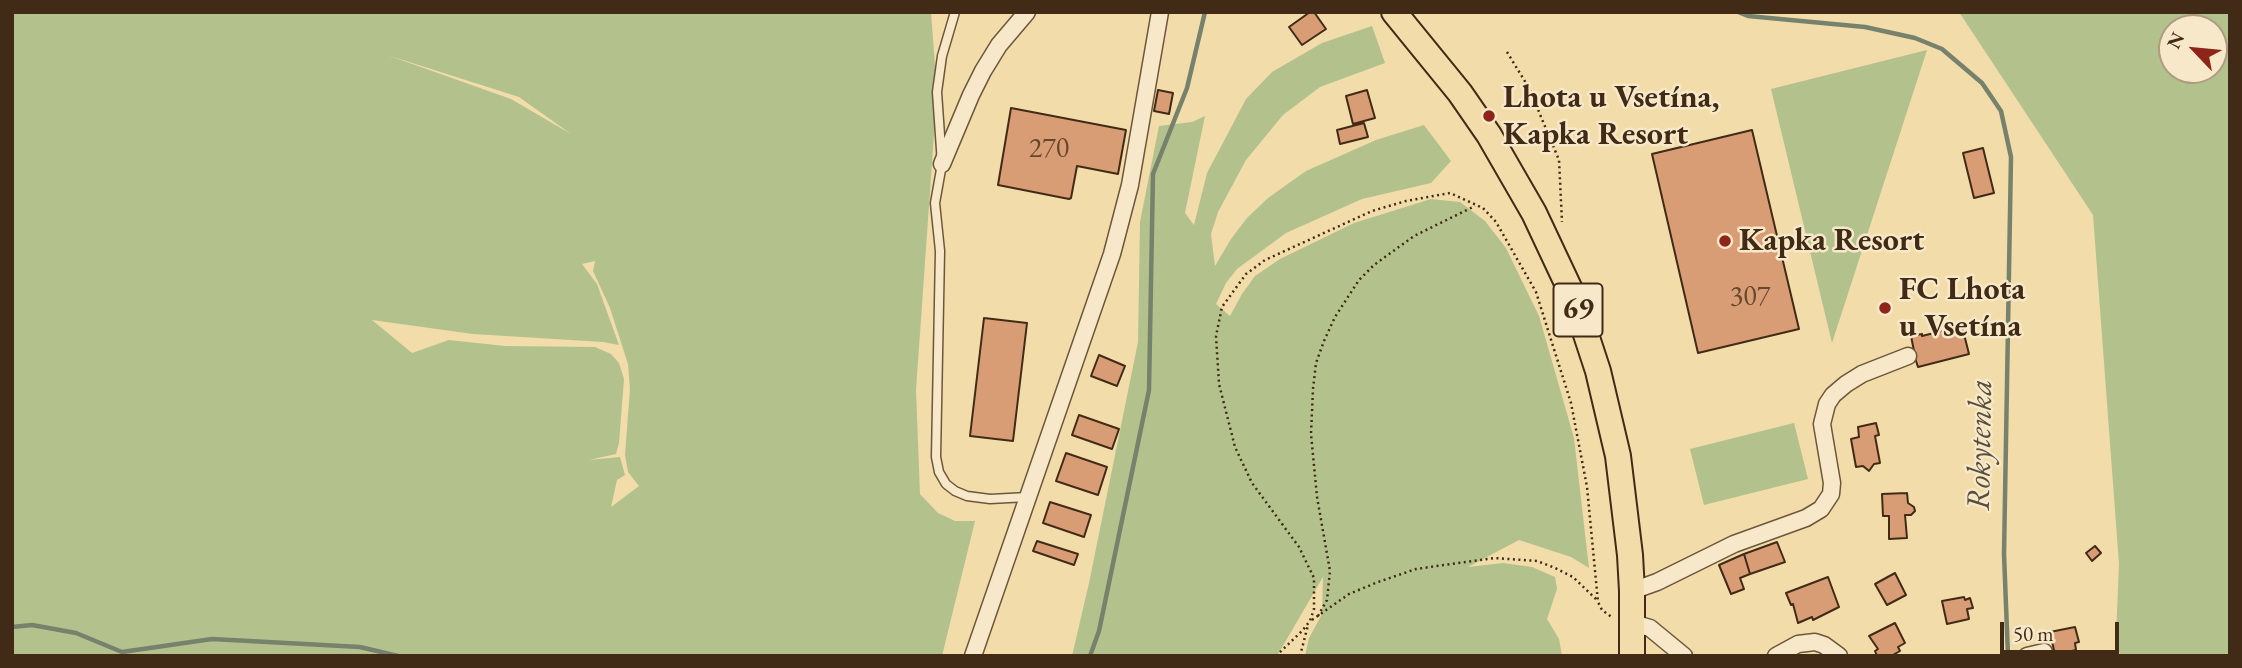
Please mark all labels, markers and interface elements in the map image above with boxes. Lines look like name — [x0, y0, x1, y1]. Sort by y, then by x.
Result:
north arrow — [2158, 14, 2228, 84]
text: N — [2161, 28, 2190, 53]
place label: Lhota u Vsetína, Kapka Resort — [1503, 79, 1719, 154]
marker: Lhota u Vsetína, Kapka Resort — [1481, 108, 1497, 124]
house number: 270 — [1029, 132, 1069, 166]
place label: Kapka Resort — [1739, 222, 1924, 260]
marker: Kapka Resort — [1717, 233, 1733, 249]
place label: FC Lhota u Vsetína — [1899, 271, 2025, 346]
house number: 307 — [1730, 280, 1770, 314]
road number: 69 — [1554, 284, 1602, 336]
marker: FC Lhota u Vsetína — [1877, 300, 1893, 316]
water label: Rokytenka — [1960, 379, 2002, 511]
scale bar — [2004, 608, 2123, 652]
text: 50 m — [2013, 620, 2054, 647]

